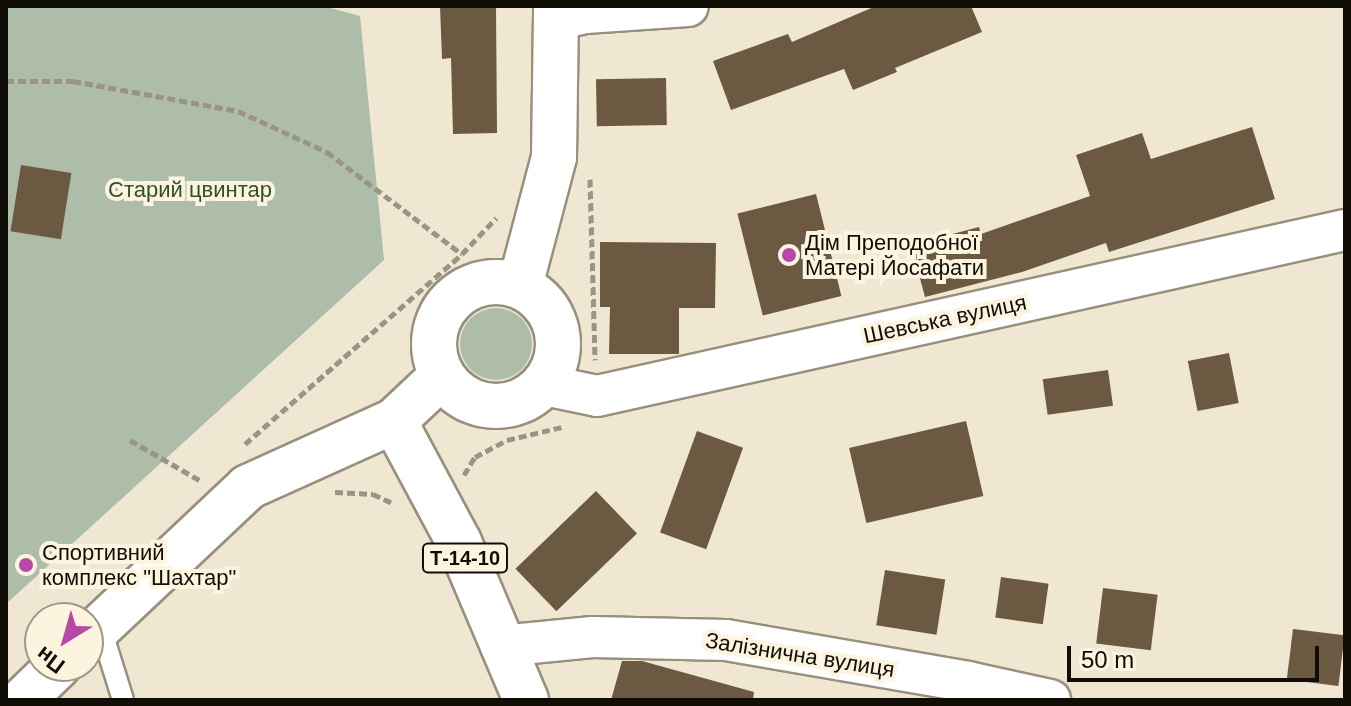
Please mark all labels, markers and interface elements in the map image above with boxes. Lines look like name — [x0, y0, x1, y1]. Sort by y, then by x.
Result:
park label: Старий цвинтар — [108, 177, 272, 203]
place label: Дім Преподобної Матері Йосафати — [805, 229, 984, 280]
marker: Дім Преподобної Матері Йосафати — [780, 246, 798, 264]
street label: Шевська вулиця — [861, 289, 1029, 349]
place label: Спортивний комплекс "Шахтар" — [42, 539, 236, 590]
road number: Т-14-10 — [421, 542, 509, 574]
marker: Спортивний комплекс "Шахтар" — [17, 556, 35, 574]
north arrow — [24, 602, 104, 682]
street label: Залізнична вулиця — [704, 627, 896, 683]
scale bar — [1071, 630, 1323, 680]
text: Пн — [31, 641, 70, 679]
text: 50 m — [1081, 646, 1134, 673]

